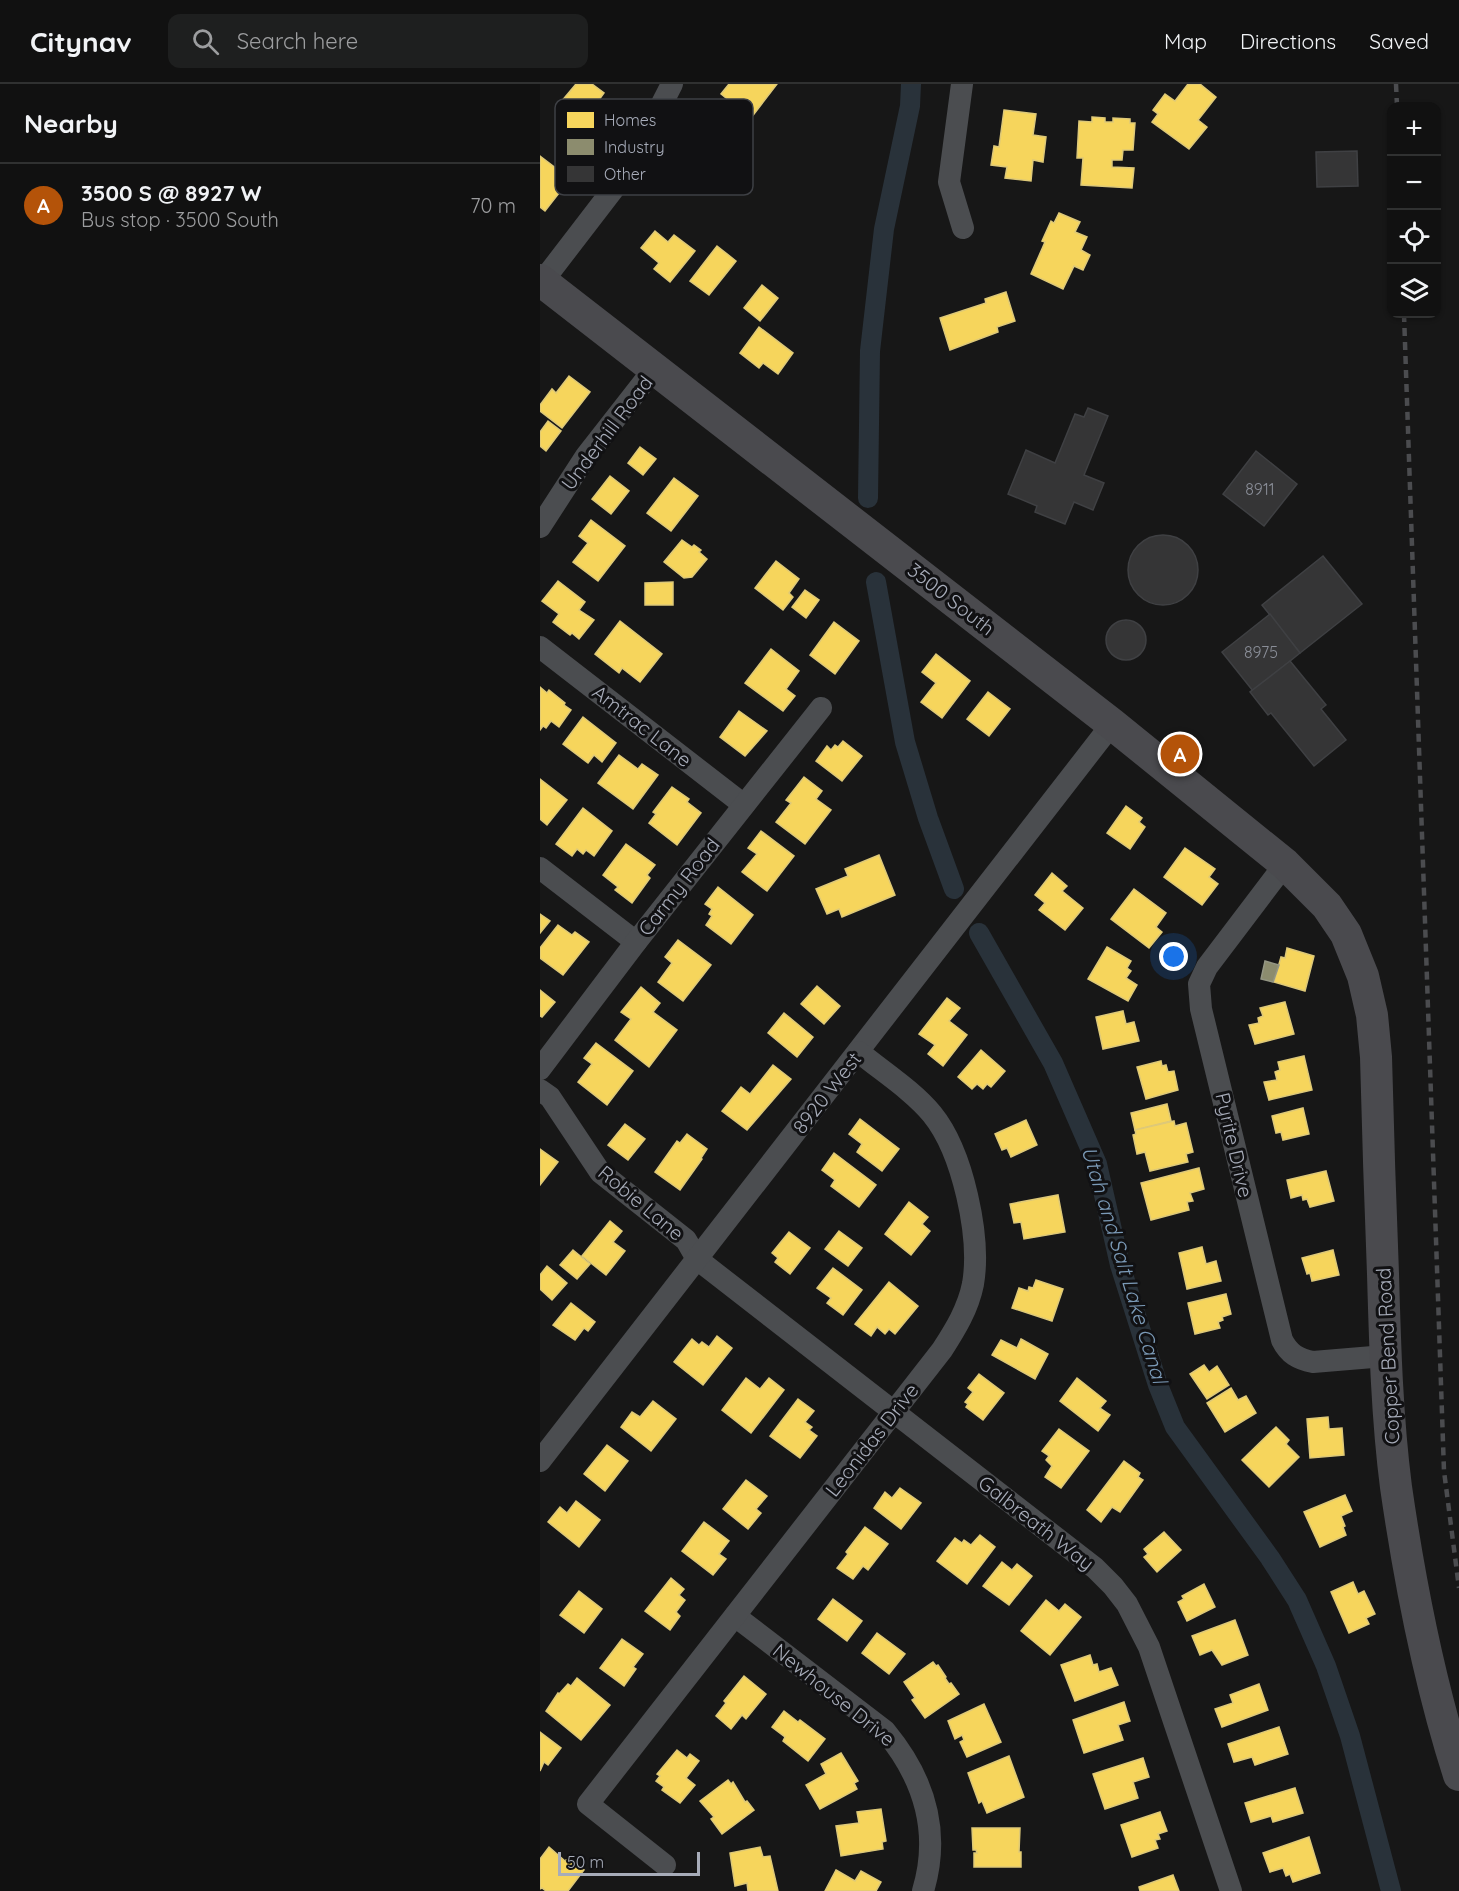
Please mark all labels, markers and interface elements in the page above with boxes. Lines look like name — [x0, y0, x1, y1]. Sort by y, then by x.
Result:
search box — [168, 14, 588, 68]
text: Citynav — [30, 24, 132, 59]
icon: search — [189, 25, 222, 58]
text: Search here — [237, 27, 358, 55]
text: Map — [1164, 28, 1207, 54]
text: Directions — [1240, 28, 1336, 54]
text: Saved — [1369, 28, 1429, 54]
legend — [555, 99, 753, 195]
map controls — [1387, 102, 1441, 318]
button: + — [1387, 102, 1441, 156]
text: Nearby — [24, 107, 118, 140]
text: Homes — [604, 110, 656, 130]
text: Industry — [604, 137, 664, 157]
button: − — [1387, 156, 1441, 210]
text: Other — [604, 164, 646, 184]
text: 3500 S @ 8927 W — [81, 179, 261, 207]
text: A — [37, 193, 50, 218]
text: 70 m — [470, 193, 516, 218]
text: Bus stop · 3500 South — [81, 207, 279, 232]
button: locate — [1387, 210, 1441, 264]
button: layers — [1387, 264, 1441, 318]
street label: Underhill Road — [555, 371, 658, 495]
house number: 8911 — [1245, 479, 1275, 499]
street label: 3500 South — [903, 557, 1000, 640]
house number: 8975 — [1244, 642, 1278, 662]
street label: Amtrac Lane — [588, 679, 697, 772]
pin: A — [1160, 732, 1200, 776]
street label: Carmy Road — [633, 833, 725, 941]
your location — [1159, 942, 1188, 971]
street label: 8920 West — [787, 1047, 866, 1139]
street label: Pyrite Drive — [1210, 1090, 1259, 1200]
water label: Utah and Salt Lake Canal — [1077, 1143, 1174, 1388]
street label: Robie Lane — [593, 1160, 689, 1246]
street label: Copper Bend Road — [1370, 1267, 1405, 1445]
street label: Leonidas Drive — [820, 1378, 924, 1501]
street label: Galbreath Way — [973, 1470, 1099, 1576]
street label: Newhouse Drive — [768, 1638, 900, 1752]
scale bar — [558, 1849, 700, 1876]
text: 50 m — [567, 1852, 604, 1872]

